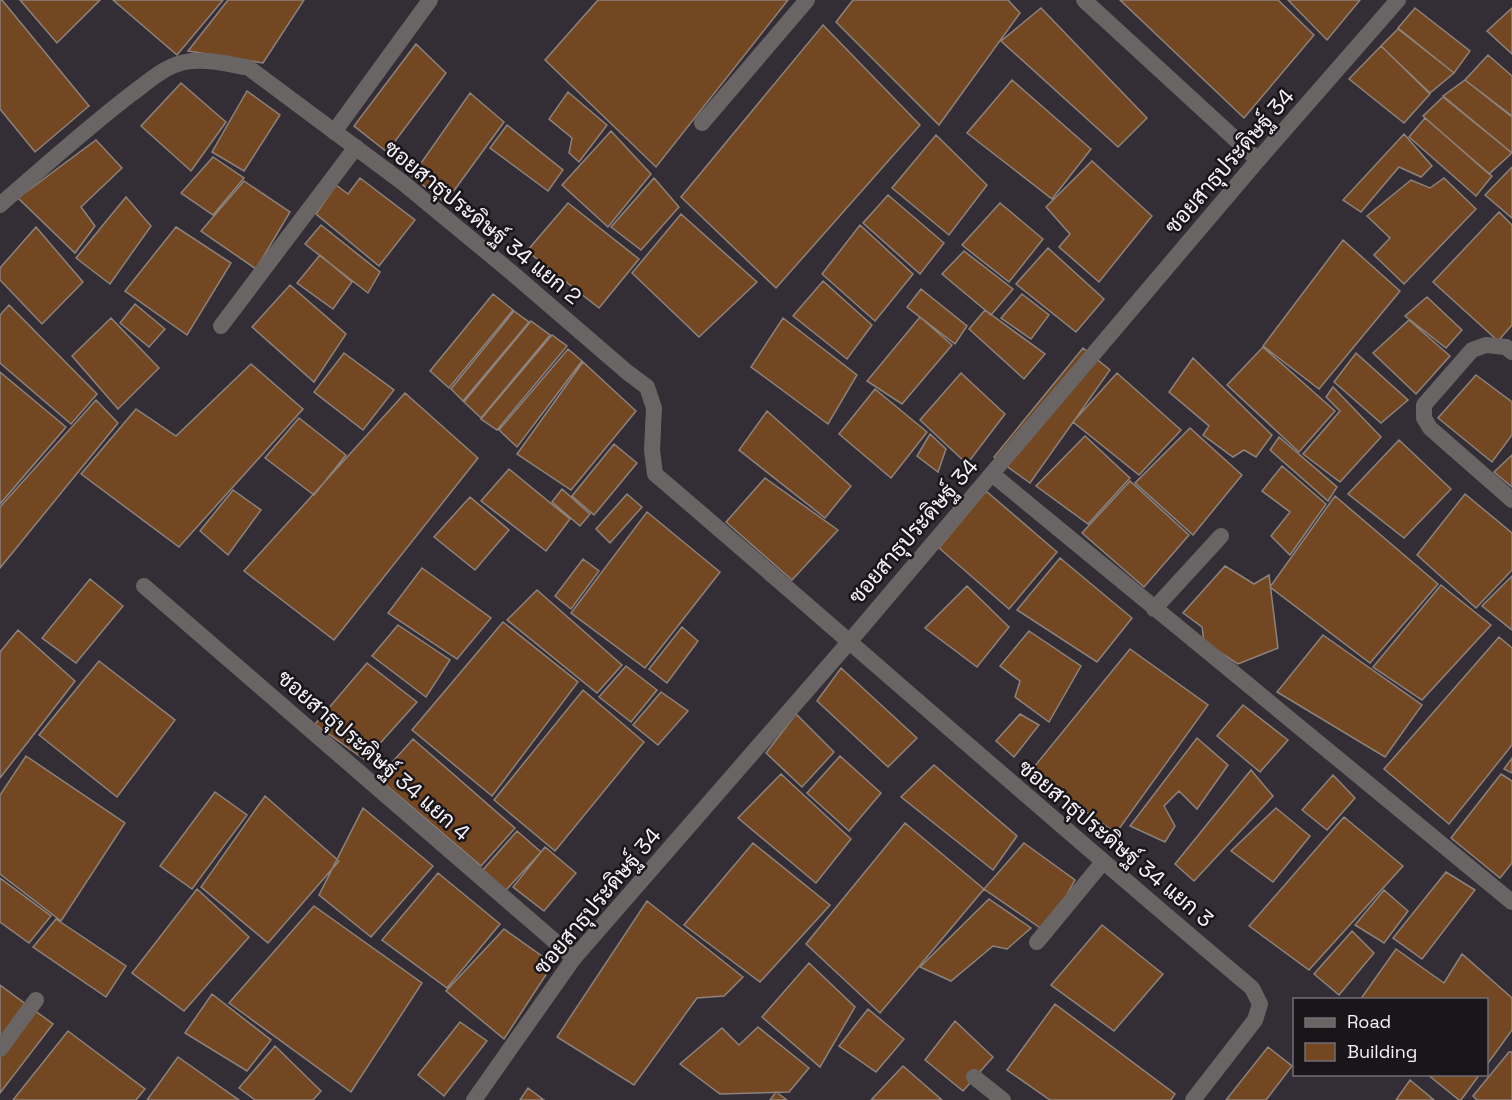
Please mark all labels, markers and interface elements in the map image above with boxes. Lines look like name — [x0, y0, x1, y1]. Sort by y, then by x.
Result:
street label: ซอยสาธุประดิษฐ์ 34 — [1158, 82, 1301, 241]
street label: ซอยสาธุประดิษฐ์ 34 แยก 2 — [377, 134, 587, 312]
street label: ซอยสาธุประดิษฐ์ 34 — [842, 452, 985, 611]
street label: ซอยสาธุประดิษฐ์ 34 แยก 4 — [270, 663, 476, 848]
street label: ซอยสาธุประดิษฐ์ 34 แยก 3 — [1011, 753, 1219, 934]
street label: ซอยสาธุประดิษฐ์ 34 — [527, 821, 668, 982]
legend — [1293, 998, 1488, 1076]
text: Road — [1347, 1010, 1391, 1033]
text: Building — [1347, 1040, 1417, 1063]

